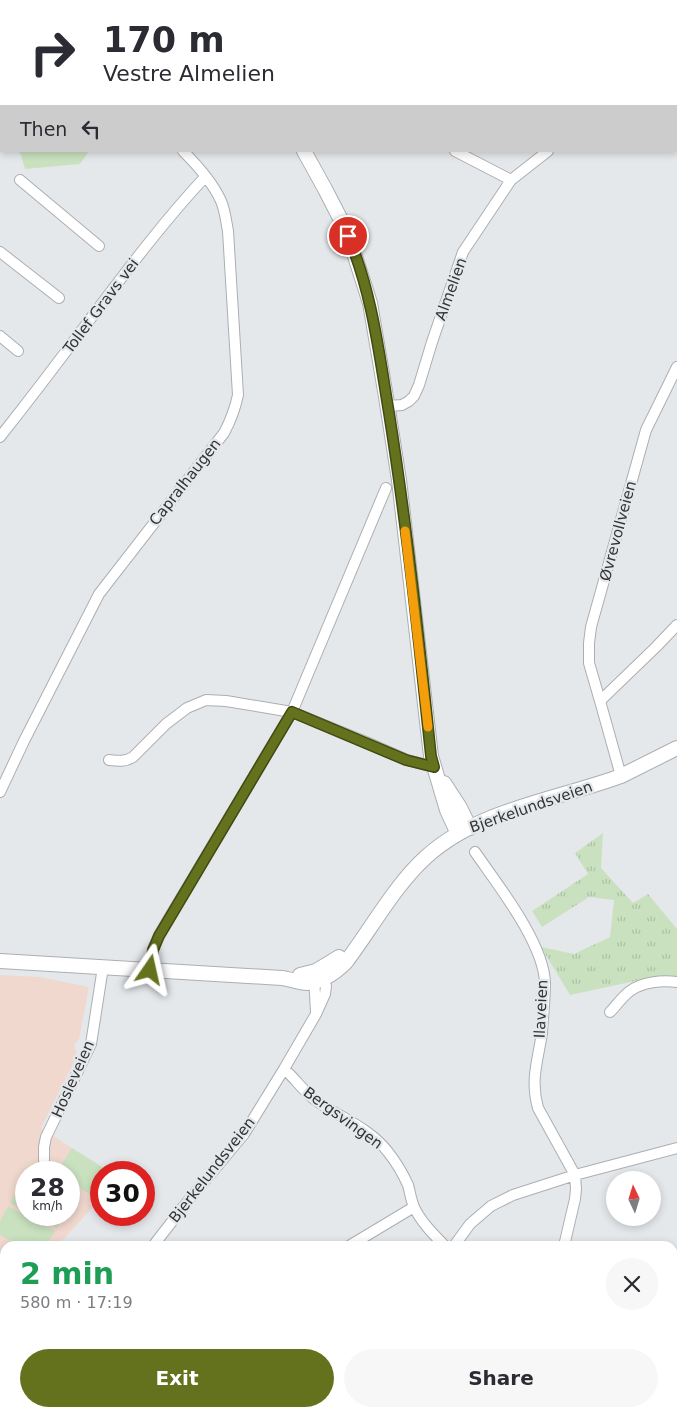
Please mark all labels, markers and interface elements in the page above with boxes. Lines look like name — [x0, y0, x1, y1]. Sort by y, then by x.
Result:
icon: right — [20, 20, 85, 85]
text: 170 m — [103, 20, 225, 60]
text: Vestre Almelien — [103, 61, 275, 86]
icon: left — [77, 115, 105, 143]
text: Then — [20, 118, 67, 140]
pin — [327, 215, 369, 257]
icon: arrive — [334, 222, 362, 250]
street label: Tollef Gravs vei — [59, 255, 143, 358]
street label: Almelien — [431, 255, 471, 323]
street label: Capralhaugen — [146, 435, 224, 529]
street label: Øvrevollveien — [596, 479, 640, 583]
street label: Bjerkelundsveien — [467, 778, 595, 836]
position arrow — [123, 943, 175, 995]
street label: Ilaveien — [530, 979, 552, 1039]
street label: Hosleveien — [48, 1038, 98, 1120]
street label: Bergsvingen — [300, 1083, 386, 1153]
street label: Bjerkelundsveien — [165, 1114, 259, 1226]
speed limit sign: 30 — [90, 1161, 155, 1226]
north arrow — [606, 1171, 661, 1226]
map controls — [606, 1171, 661, 1226]
text: 28 — [30, 1173, 65, 1202]
text: km/h — [32, 1199, 63, 1213]
text: 2 min — [20, 1256, 114, 1291]
button: close — [606, 1258, 658, 1310]
text: 580 m · 17:19 — [20, 1293, 133, 1312]
button: Exit — [20, 1349, 334, 1407]
button: Share — [344, 1349, 658, 1407]

